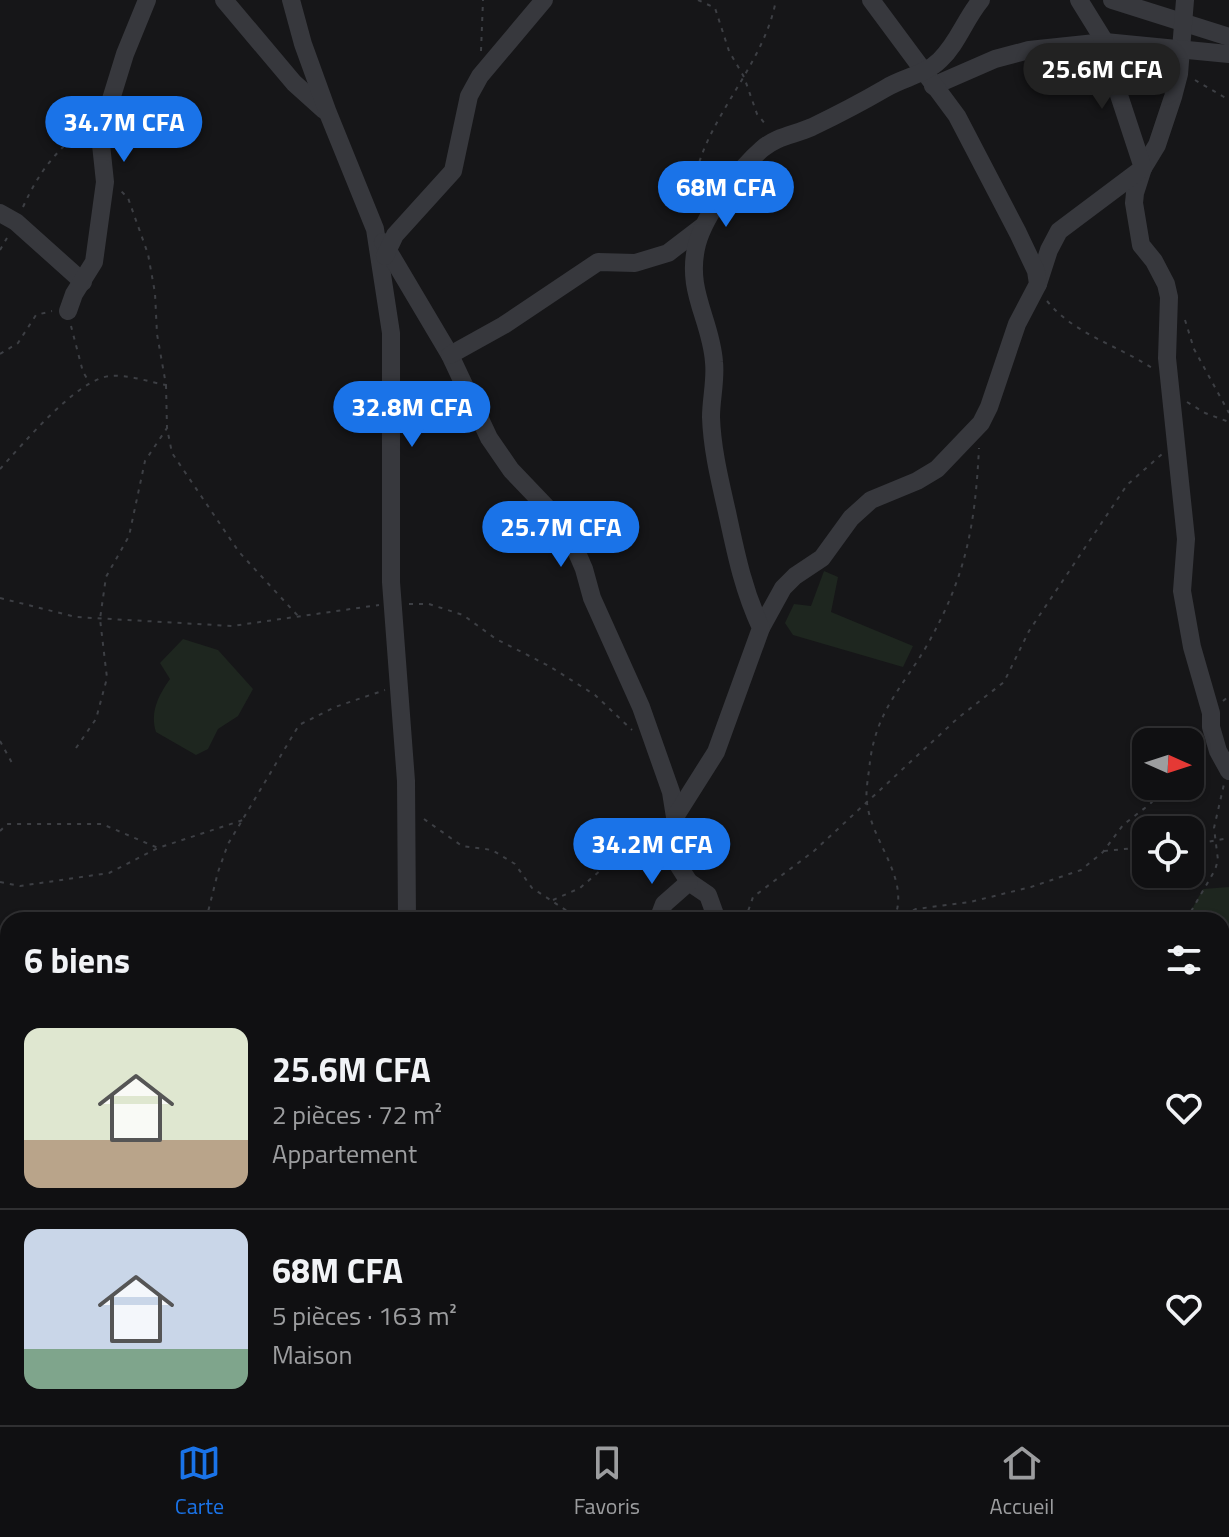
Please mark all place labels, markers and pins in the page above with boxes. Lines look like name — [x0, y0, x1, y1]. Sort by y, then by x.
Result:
pin: 25.6M CFA — [1010, 43, 1194, 111]
pin: 34.7M CFA — [32, 96, 216, 164]
pin: 68M CFA — [652, 161, 800, 229]
pin: 32.8M CFA — [320, 381, 504, 449]
pin: 25.7M CFA — [469, 501, 653, 569]
pin: 34.2M CFA — [560, 818, 744, 886]

